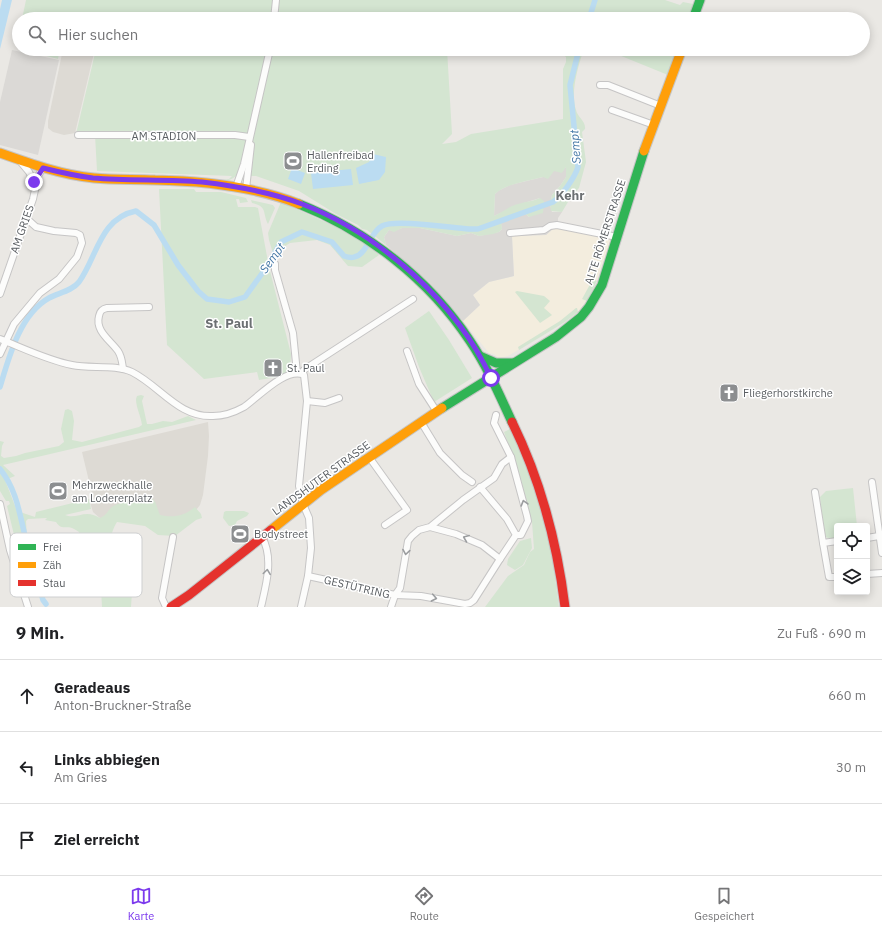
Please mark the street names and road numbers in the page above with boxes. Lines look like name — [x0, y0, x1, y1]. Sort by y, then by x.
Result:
street label: AM STADION — [132, 129, 196, 143]
street label: ALTE RÖMERSTRASSE — [581, 178, 629, 286]
street label: AM GRIES — [7, 203, 37, 255]
street label: LANDSHUTER STRASSE — [269, 438, 373, 518]
street label: GESTÜTRING — [323, 573, 391, 601]

